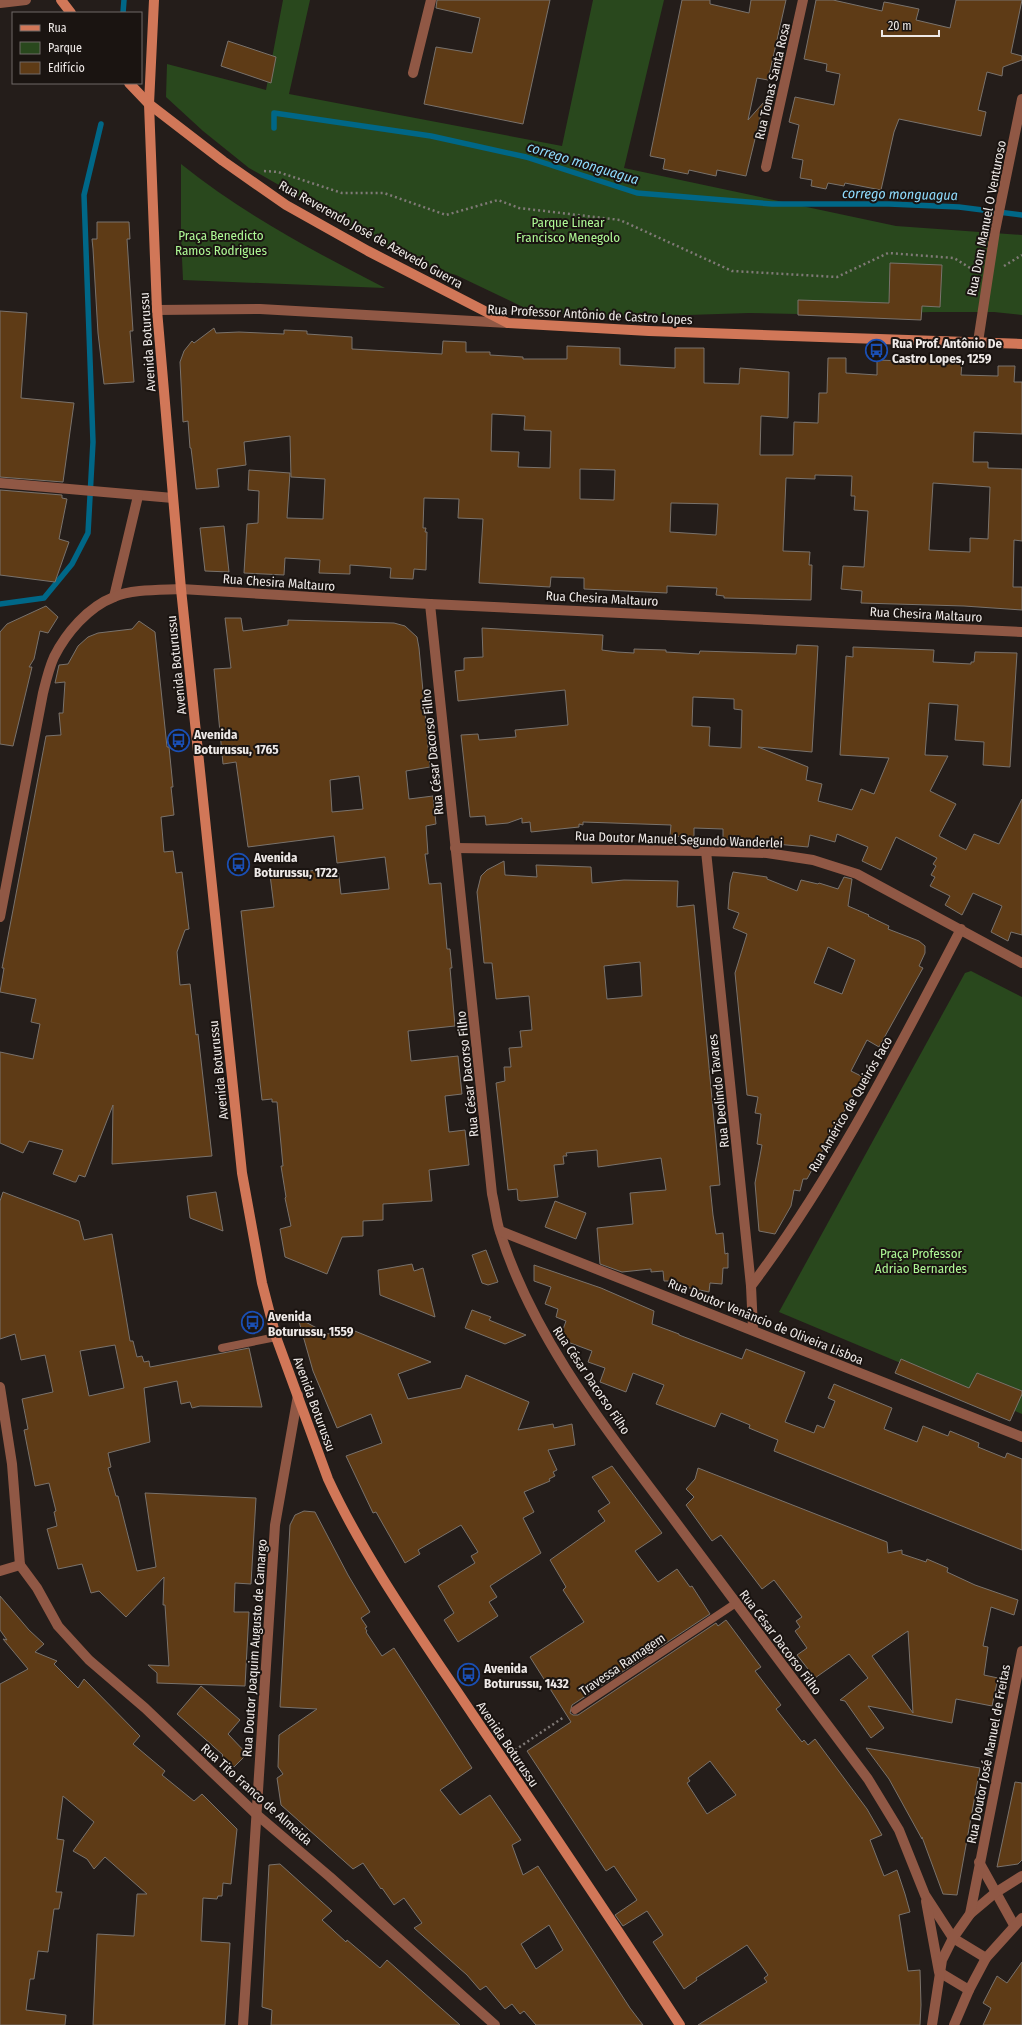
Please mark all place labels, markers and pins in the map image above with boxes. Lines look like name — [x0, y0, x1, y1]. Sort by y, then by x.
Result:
place label: Rua Prof. Antônio De Castro Lopes, 1259 — [892, 336, 1002, 366]
bus stop icon: Rua Prof. Antônio De Castro Lopes, 1259 — [863, 337, 889, 363]
place label: Avenida Boturussu, 1765 — [193, 727, 279, 757]
bus stop icon: Avenida Boturussu, 1765 — [165, 728, 191, 754]
place label: Avenida Boturussu, 1722 — [253, 850, 338, 880]
bus stop icon: Avenida Boturussu, 1722 — [225, 851, 251, 877]
place label: Avenida Boturussu, 1559 — [267, 1309, 354, 1339]
bus stop icon: Avenida Boturussu, 1559 — [240, 1310, 266, 1336]
place label: Avenida Boturussu, 1432 — [483, 1661, 569, 1691]
bus stop icon: Avenida Boturussu, 1432 — [455, 1662, 481, 1688]

